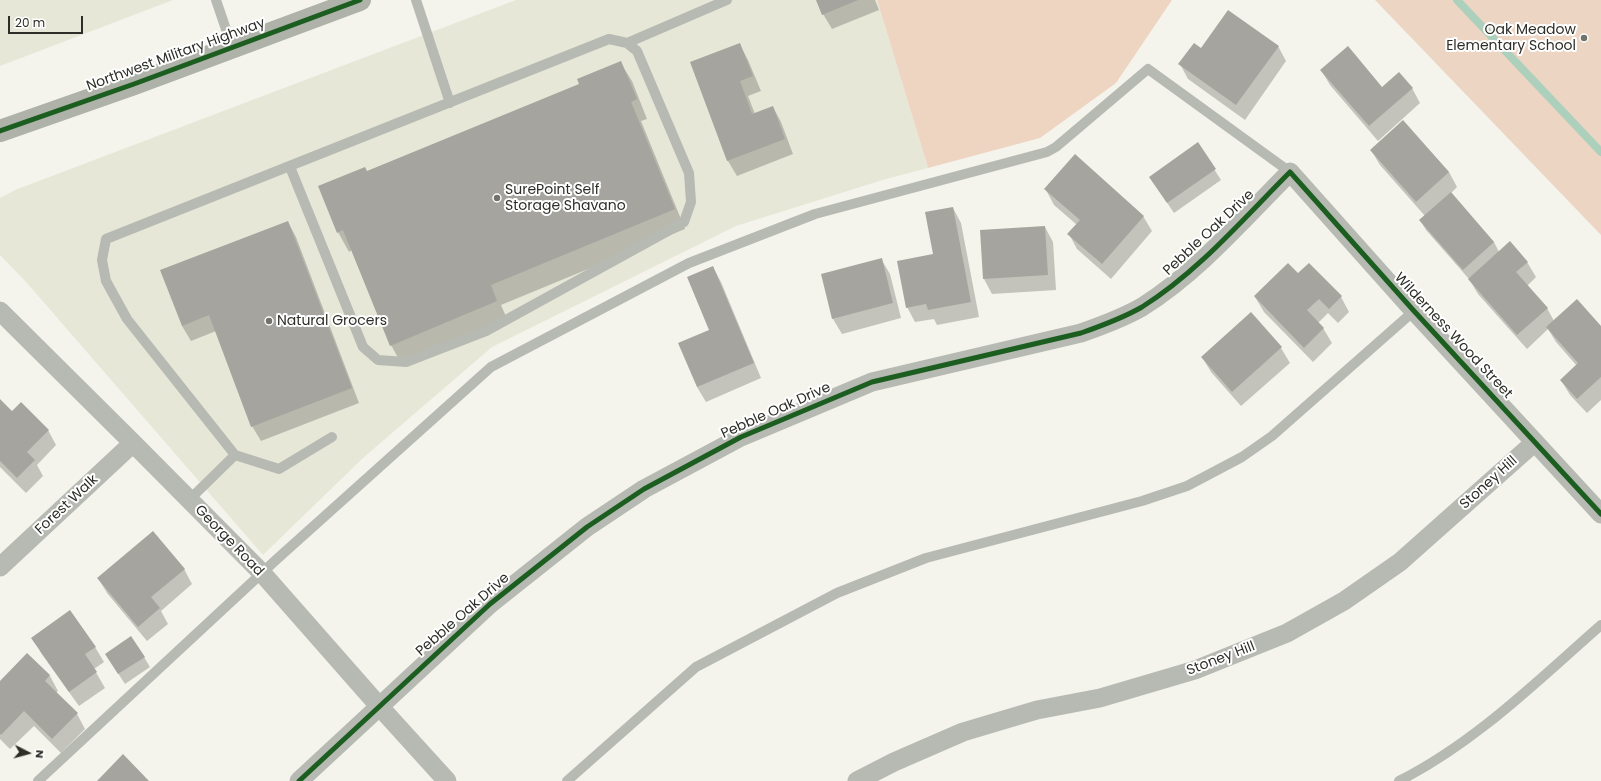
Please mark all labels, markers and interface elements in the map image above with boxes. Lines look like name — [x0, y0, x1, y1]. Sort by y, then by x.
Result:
scale bar — [10, 8, 85, 34]
text: 20 m — [15, 14, 45, 31]
street label: Northwest Military Highway — [85, 15, 267, 95]
place label: Oak Meadow Elementary School — [1446, 22, 1576, 54]
marker: Oak Meadow Elementary School — [1579, 33, 1589, 43]
place label: SurePoint Self Storage Shavano — [505, 182, 626, 214]
street label: Pebble Oak Drive — [1160, 187, 1258, 279]
marker: SurePoint Self Storage Shavano — [492, 193, 502, 203]
street label: Wilderness Wood Street — [1390, 270, 1516, 402]
place label: Natural Grocers — [277, 313, 387, 329]
marker: Natural Grocers — [264, 316, 274, 326]
street label: Pebble Oak Drive — [719, 379, 833, 443]
street label: Stoney Hill — [1457, 453, 1521, 513]
street label: Forest Walk — [32, 472, 102, 538]
street label: George Road — [191, 502, 267, 580]
street label: Pebble Oak Drive — [413, 570, 513, 660]
street label: Stoney Hill — [1185, 638, 1257, 680]
north arrow — [8, 733, 48, 773]
text: N — [32, 749, 48, 759]

